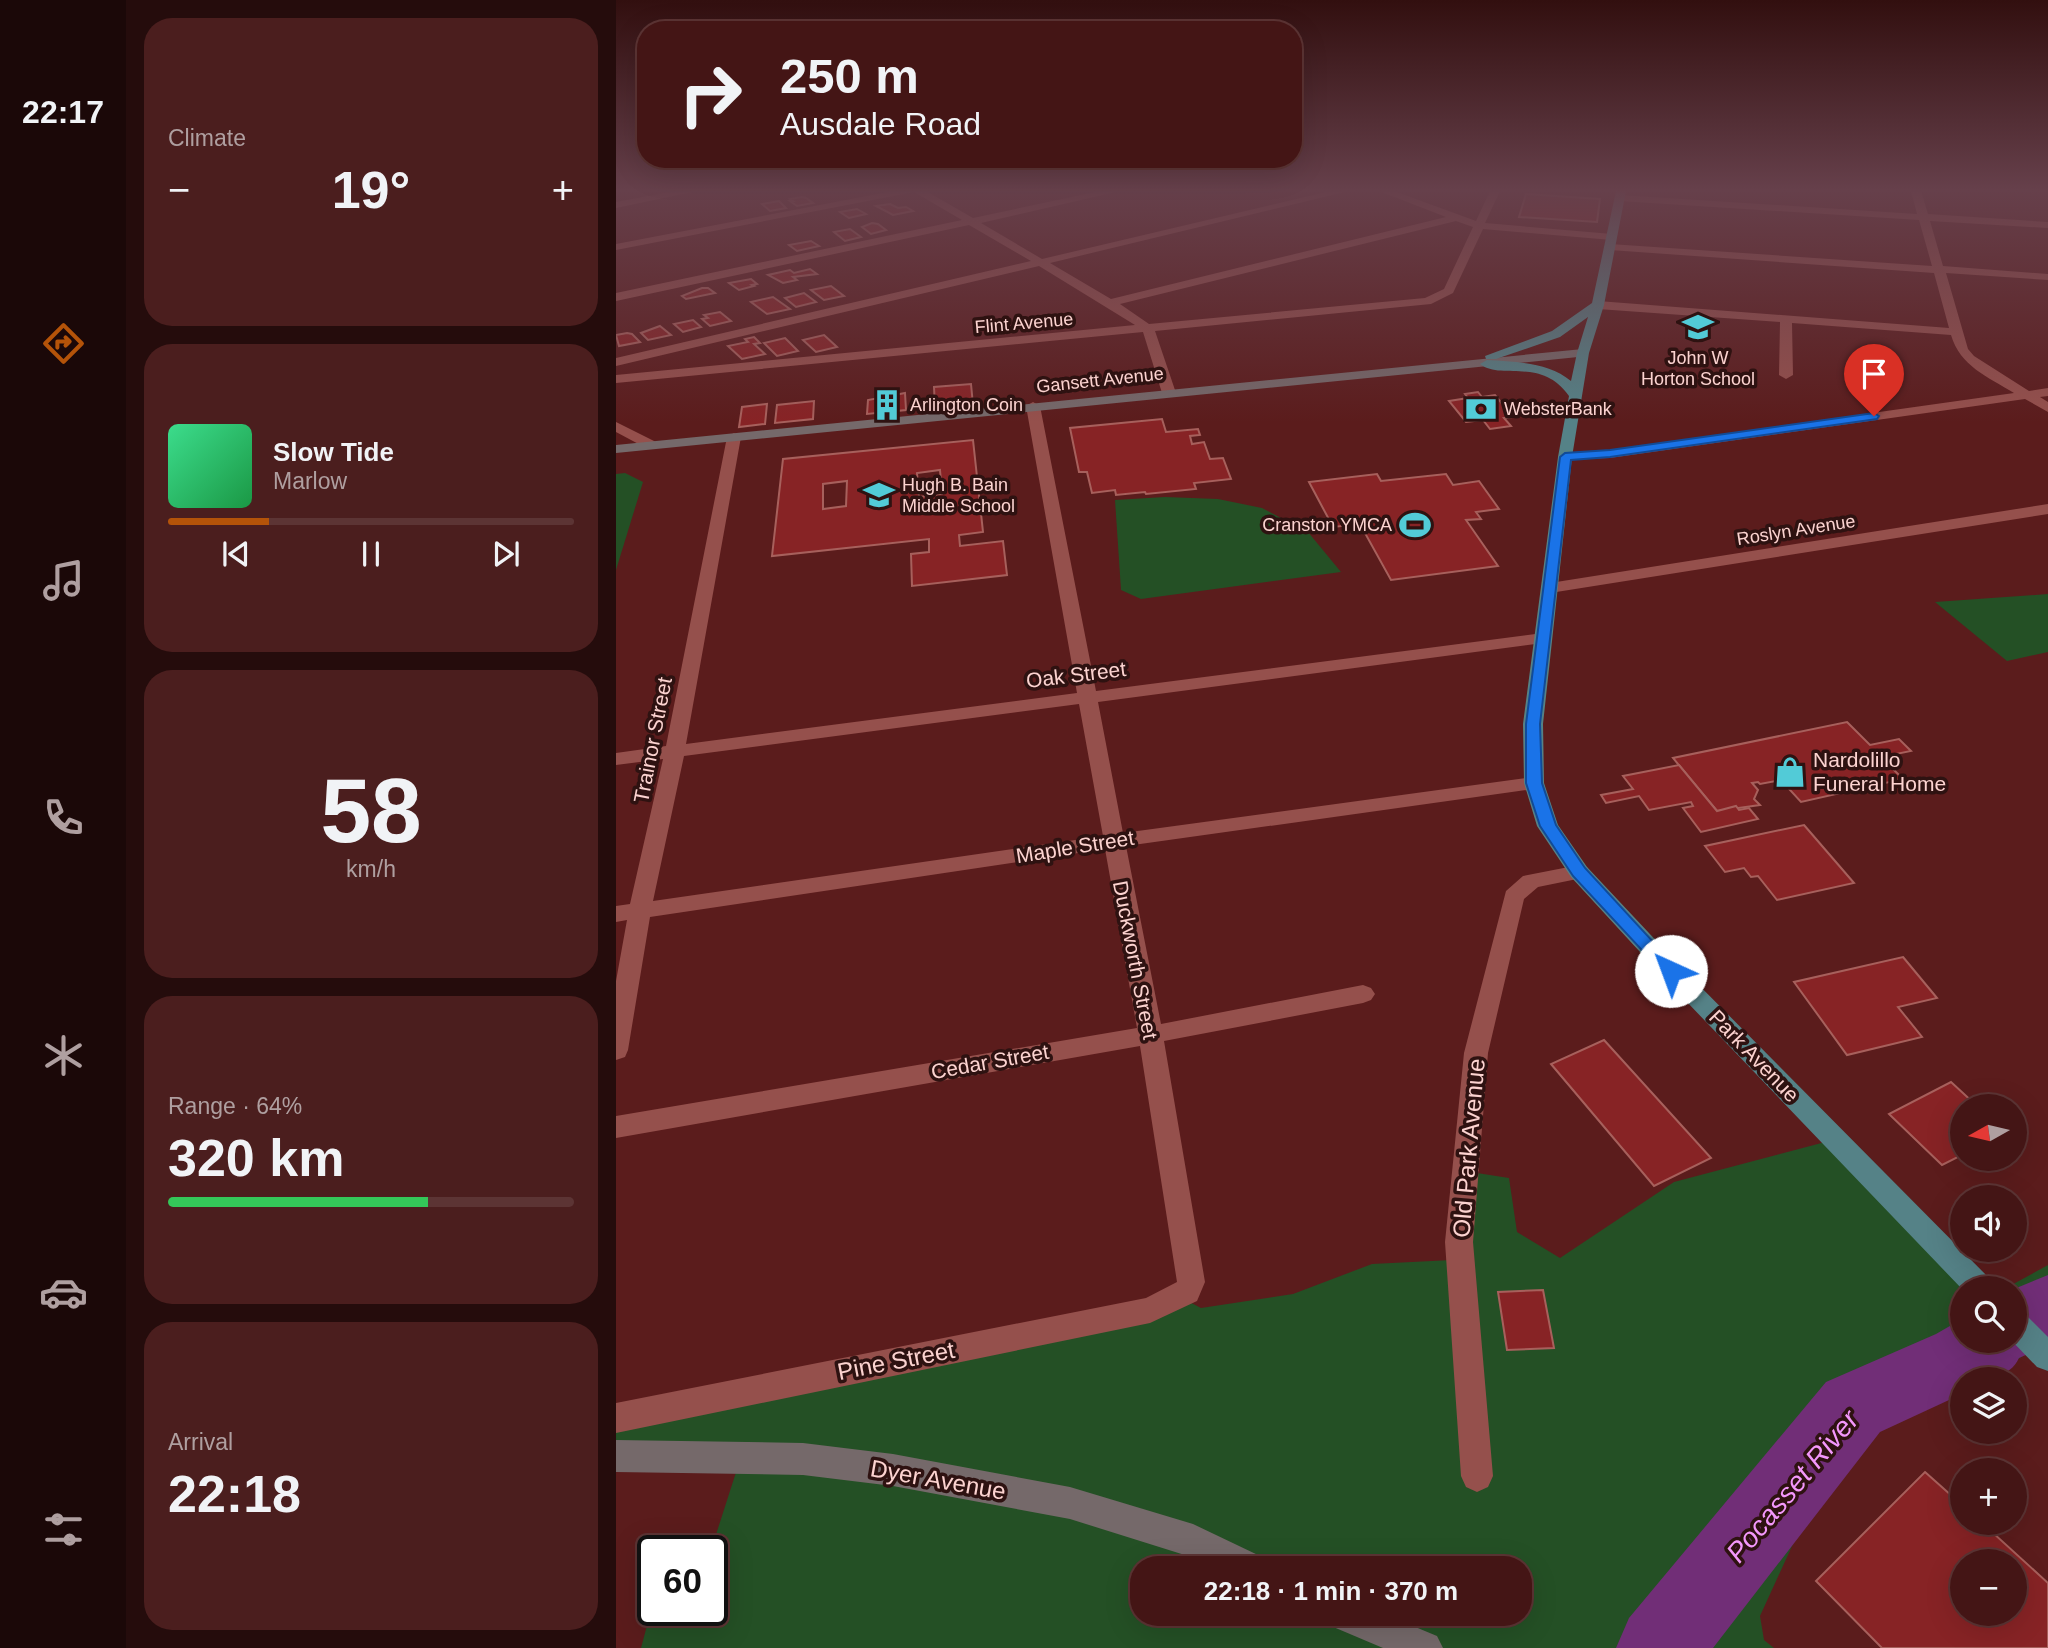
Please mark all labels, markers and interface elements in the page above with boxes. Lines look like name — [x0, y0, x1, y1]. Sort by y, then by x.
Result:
icon: right — [665, 49, 756, 140]
text: 250 m — [780, 49, 919, 103]
text: 22:17 — [22, 94, 104, 130]
text: Ausdale Road — [780, 106, 981, 142]
text: Climate — [168, 125, 246, 151]
text: 19° — [332, 161, 410, 219]
text: − — [168, 169, 190, 211]
text: + — [552, 169, 574, 211]
street label: Flint Avenue — [974, 309, 1074, 337]
school or university icon: John W Horton School — [1681, 310, 1715, 344]
icon: directions — [39, 319, 88, 368]
pin — [1844, 344, 1904, 416]
place label: John W Horton School — [1641, 348, 1755, 389]
icon: arrive — [1855, 355, 1893, 393]
street label: Gansett Avenue — [1035, 363, 1165, 397]
building icon: Arlington Coin — [870, 388, 904, 422]
bank icon: WebsterBank — [1464, 392, 1498, 426]
place label: Arlington Coin — [910, 395, 1023, 415]
place label: WebsterBank — [1504, 399, 1613, 419]
text: Slow Tide — [273, 437, 394, 467]
text: Marlow — [273, 468, 347, 494]
place label: Hugh B. Bain Middle School — [902, 475, 1015, 516]
school or university icon: Hugh B. Bain Middle School — [862, 478, 896, 512]
sports icon: Cranston YMCA — [1398, 508, 1432, 542]
street label: Roslyn Avenue — [1735, 511, 1857, 549]
place label: Cranston YMCA — [1262, 515, 1392, 535]
icon: previous — [217, 535, 255, 573]
icon: pause — [352, 535, 390, 573]
icon: next — [487, 535, 525, 573]
icon: music — [39, 556, 88, 605]
street label: Oak Street — [1025, 657, 1127, 692]
street label: Trainor Street — [629, 675, 676, 805]
place label: Nardolillo Funeral Home — [1813, 748, 1946, 795]
shop icon: Nardolillo Funeral Home — [1773, 755, 1807, 789]
text: 58 — [320, 760, 422, 861]
icon: phone — [39, 793, 88, 842]
street label: Maple Street — [1014, 826, 1136, 867]
text: km/h — [346, 856, 396, 882]
street label: Duckworth Street — [1109, 879, 1162, 1041]
position arrow — [1634, 934, 1708, 1008]
street label: Park Avenue — [1705, 1005, 1804, 1106]
icon: climate — [39, 1031, 88, 1080]
street label: Cedar Street — [929, 1040, 1051, 1083]
street label: Old Park Avenue — [1447, 1057, 1490, 1239]
text: Range · 64% — [168, 1093, 302, 1119]
north arrow — [1950, 1094, 2026, 1171]
map controls — [1950, 1094, 2027, 1626]
text: 320 km — [168, 1129, 344, 1187]
button: sound — [1950, 1185, 2027, 1262]
icon: car — [39, 1268, 88, 1317]
button: search — [1950, 1276, 2027, 1353]
street label: Pine Street — [835, 1336, 957, 1385]
button: layers — [1950, 1367, 2027, 1444]
water label: Pocasset River — [1720, 1403, 1866, 1568]
text: Arrival — [168, 1429, 233, 1455]
street label: Dyer Avenue — [868, 1454, 1008, 1505]
button: + — [1950, 1458, 2027, 1535]
text: 22:18 — [168, 1465, 301, 1523]
icon: filters — [39, 1505, 88, 1554]
speed limit sign: 60 — [637, 1535, 728, 1626]
button: − — [1950, 1549, 2027, 1626]
text: 22:18 · 1 min · 370 m — [1204, 1576, 1458, 1606]

